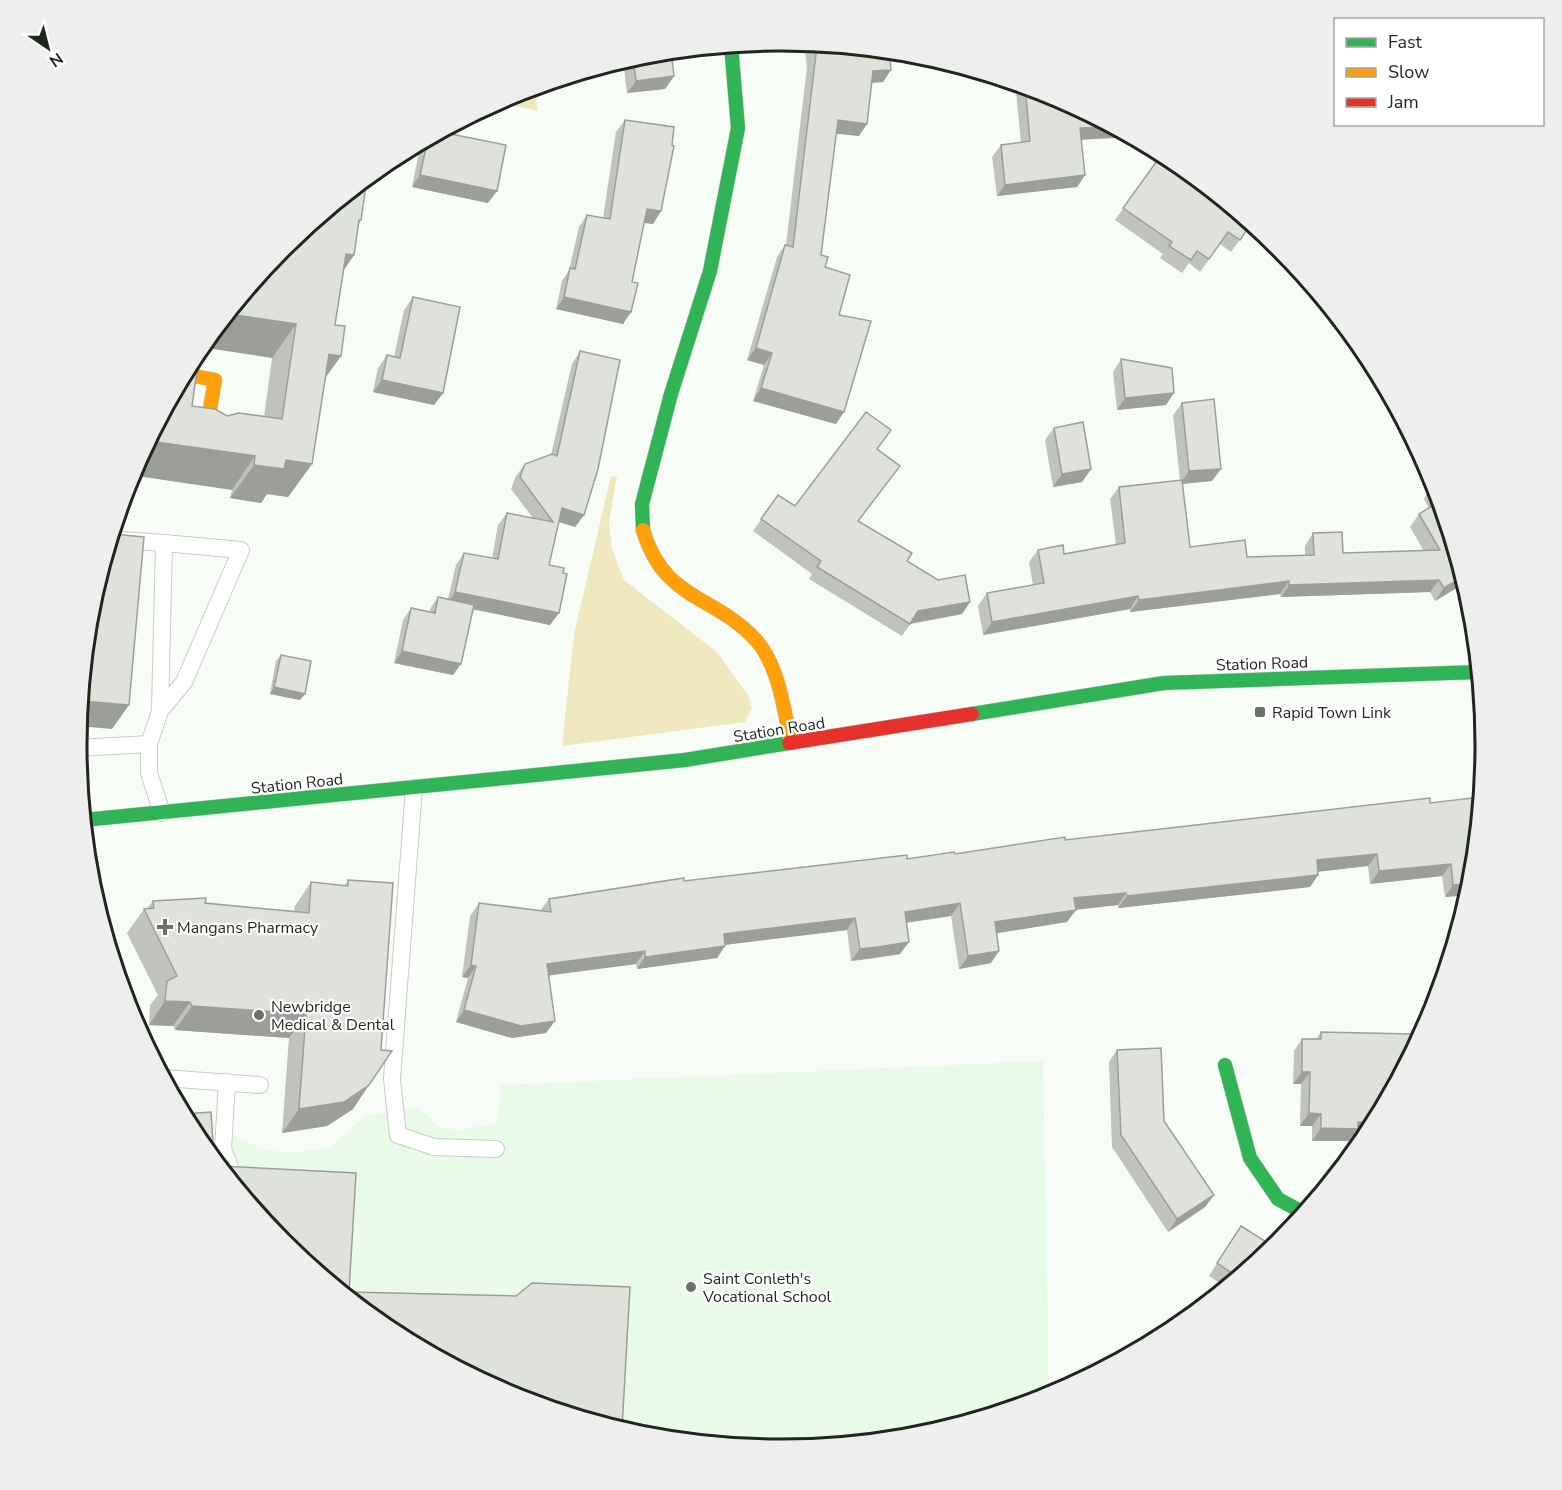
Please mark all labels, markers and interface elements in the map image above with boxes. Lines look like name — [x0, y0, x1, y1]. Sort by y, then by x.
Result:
north arrow — [18, 18, 78, 78]
legend — [1334, 18, 1544, 126]
text: Fast — [1388, 30, 1423, 54]
text: N — [45, 47, 67, 72]
text: Slow — [1388, 60, 1429, 84]
text: Jam — [1387, 90, 1419, 114]
street label: Station Road — [1215, 651, 1309, 677]
place label: Rapid Town Link — [1272, 702, 1392, 724]
marker: Rapid Town Link — [1253, 705, 1267, 719]
street label: Station Road — [732, 712, 827, 748]
street label: Station Road — [250, 768, 344, 800]
place label: Mangans Pharmacy — [177, 917, 319, 939]
marker: Mangans Pharmacy — [158, 920, 172, 934]
place label: Newbridge Medical & Dental — [271, 996, 395, 1036]
marker: Newbridge Medical & Dental — [252, 1008, 266, 1022]
place label: Saint Conleth's Vocational School — [702, 1268, 832, 1308]
marker: Saint Conleth's Vocational School — [684, 1280, 698, 1294]

